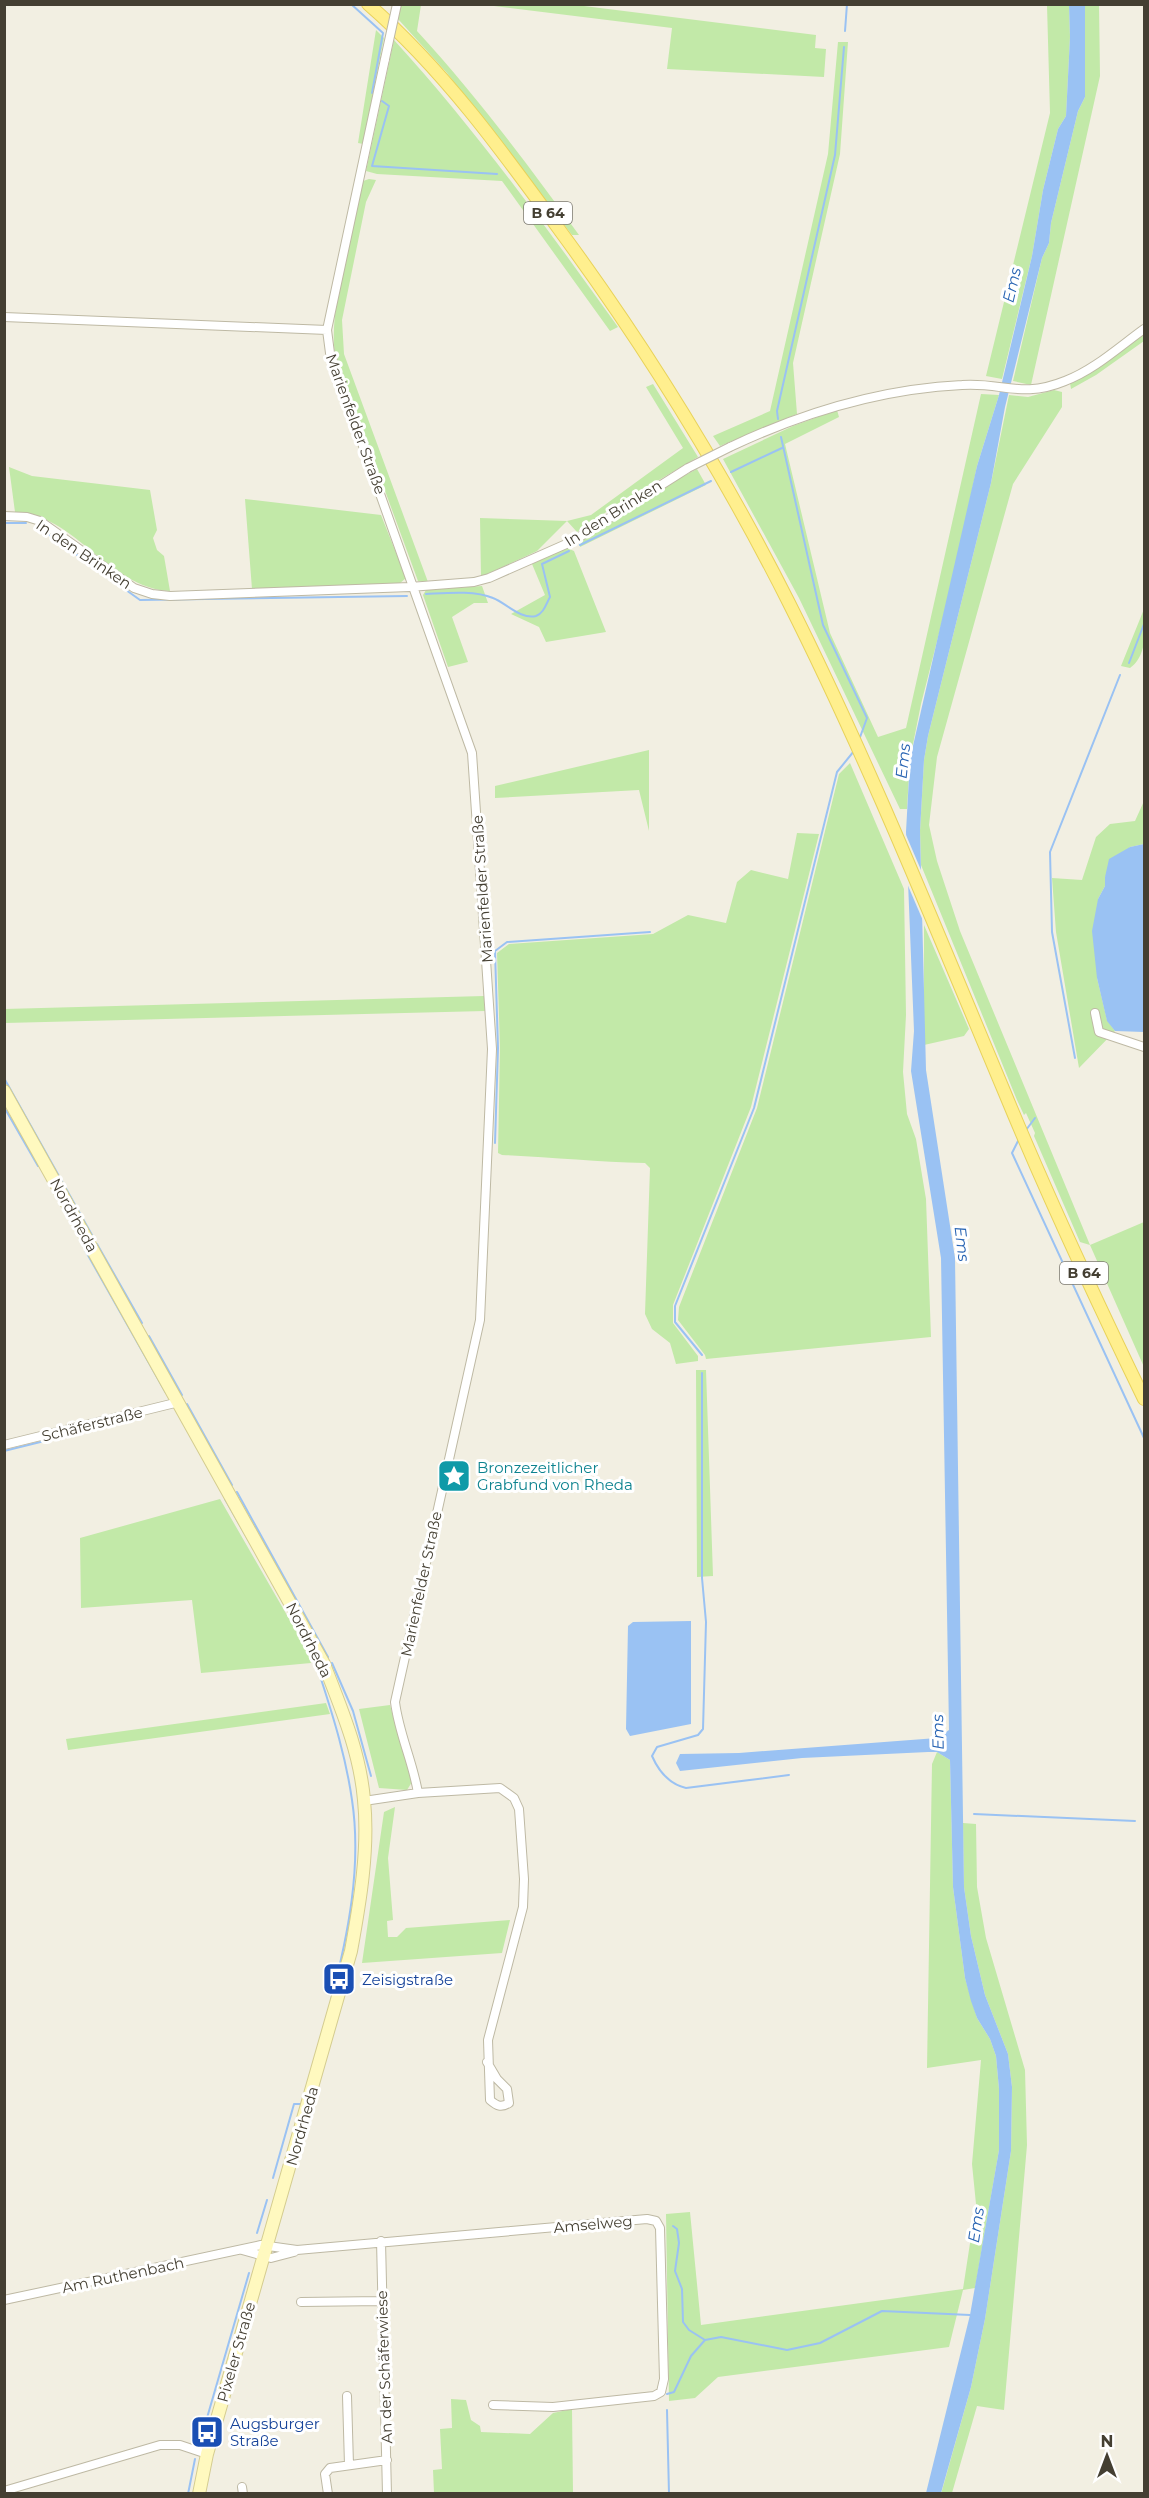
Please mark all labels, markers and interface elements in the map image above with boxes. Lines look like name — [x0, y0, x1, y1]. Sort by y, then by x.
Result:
road number: B 64 — [524, 202, 572, 224]
water label: Ems — [999, 265, 1025, 304]
street label: Marienfelder Straße — [322, 351, 390, 497]
street label: In den Brinken — [561, 475, 665, 551]
street label: In den Brinken — [33, 515, 135, 593]
water label: Ems — [892, 742, 914, 780]
street label: Marienfelder Straße — [467, 814, 497, 964]
street label: Nordrheda — [46, 1175, 102, 1255]
water label: Ems — [950, 1225, 974, 1263]
road number: B 64 — [1060, 1262, 1108, 1284]
street label: Schäferstraße — [40, 1402, 144, 1446]
place icon: Bronzezeitlicher Grabfund von Rheda — [436, 1458, 472, 1494]
place label: Bronzezeitlicher Grabfund von Rheda — [477, 1458, 633, 1494]
street label: Marienfelder Straße — [396, 1510, 446, 1658]
street label: Nordrheda — [282, 1599, 336, 1681]
water label: Ems — [928, 1714, 948, 1750]
bus stop icon: Zeisigstraße — [321, 1961, 357, 1997]
place label: Zeisigstraße — [362, 1970, 453, 1989]
street label: Nordrheda — [282, 2084, 322, 2168]
water label: Ems — [964, 2206, 988, 2244]
street label: Amselweg — [553, 2211, 633, 2237]
street label: Am Ruthenbach — [60, 2253, 186, 2297]
street label: An der Schäferwiese — [372, 2290, 396, 2444]
street label: Pixeler Straße — [213, 2300, 259, 2404]
bus stop icon: Augsburger Straße — [189, 2414, 225, 2450]
place label: Augsburger Straße — [230, 2414, 320, 2450]
north arrow — [1077, 2426, 1137, 2486]
text: N — [1101, 2432, 1113, 2451]

